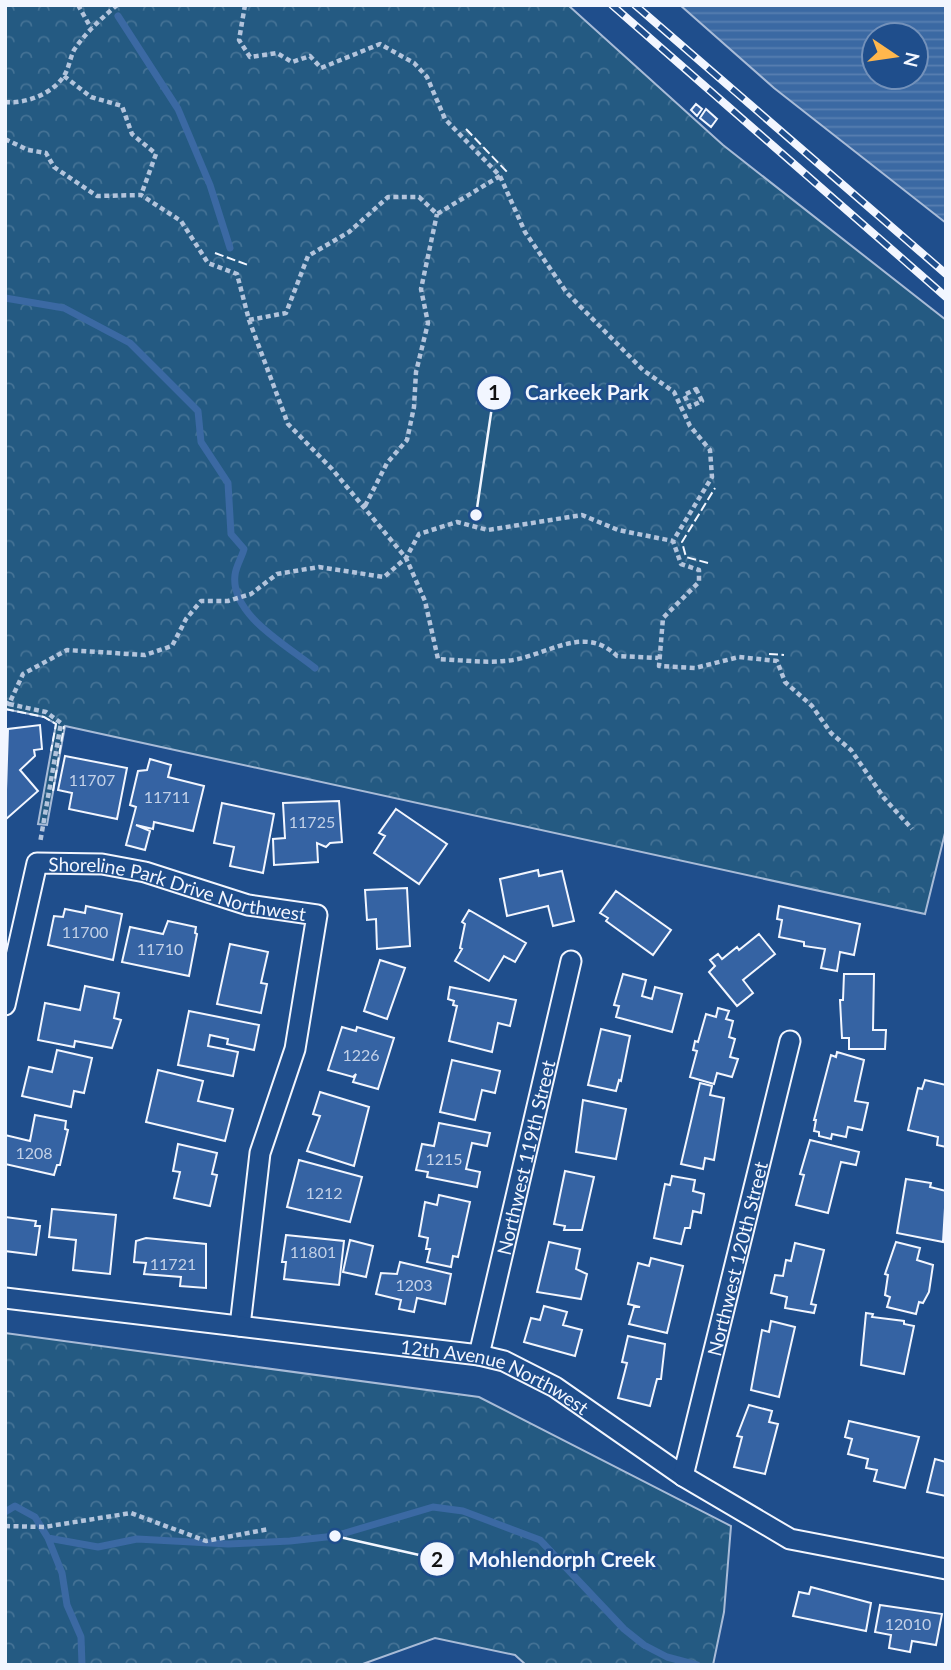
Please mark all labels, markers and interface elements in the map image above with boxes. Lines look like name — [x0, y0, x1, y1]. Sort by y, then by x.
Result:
north arrow — [860, 21, 930, 91]
text: N — [899, 50, 925, 70]
callout: Carkeek Park — [476, 372, 664, 414]
text: 1 — [488, 379, 500, 404]
text: Carkeek Park — [525, 379, 650, 404]
house number: 11707 — [69, 770, 115, 789]
house number: 11711 — [144, 787, 190, 806]
house number: 11725 — [289, 812, 335, 831]
street label: Shoreline Park Drive Northwest — [48, 852, 308, 925]
house number: 11700 — [62, 922, 108, 941]
house number: 11710 — [137, 939, 183, 958]
house number: 1226 — [342, 1045, 380, 1064]
street label: Northwest 119th Street — [491, 1057, 559, 1257]
house number: 1208 — [15, 1143, 53, 1162]
house number: 1215 — [425, 1149, 463, 1168]
street label: Northwest 120th Street — [702, 1159, 772, 1358]
house number: 1212 — [305, 1183, 343, 1202]
house number: 11801 — [290, 1242, 336, 1261]
house number: 11721 — [150, 1254, 196, 1273]
house number: 1203 — [395, 1275, 433, 1294]
street label: 12th Avenue Northwest — [399, 1334, 594, 1419]
callout: Mohlendorph Creek — [419, 1538, 670, 1580]
text: 2 — [431, 1546, 443, 1571]
text: Mohlendorph Creek — [468, 1546, 656, 1571]
house number: 12010 — [885, 1614, 931, 1633]

